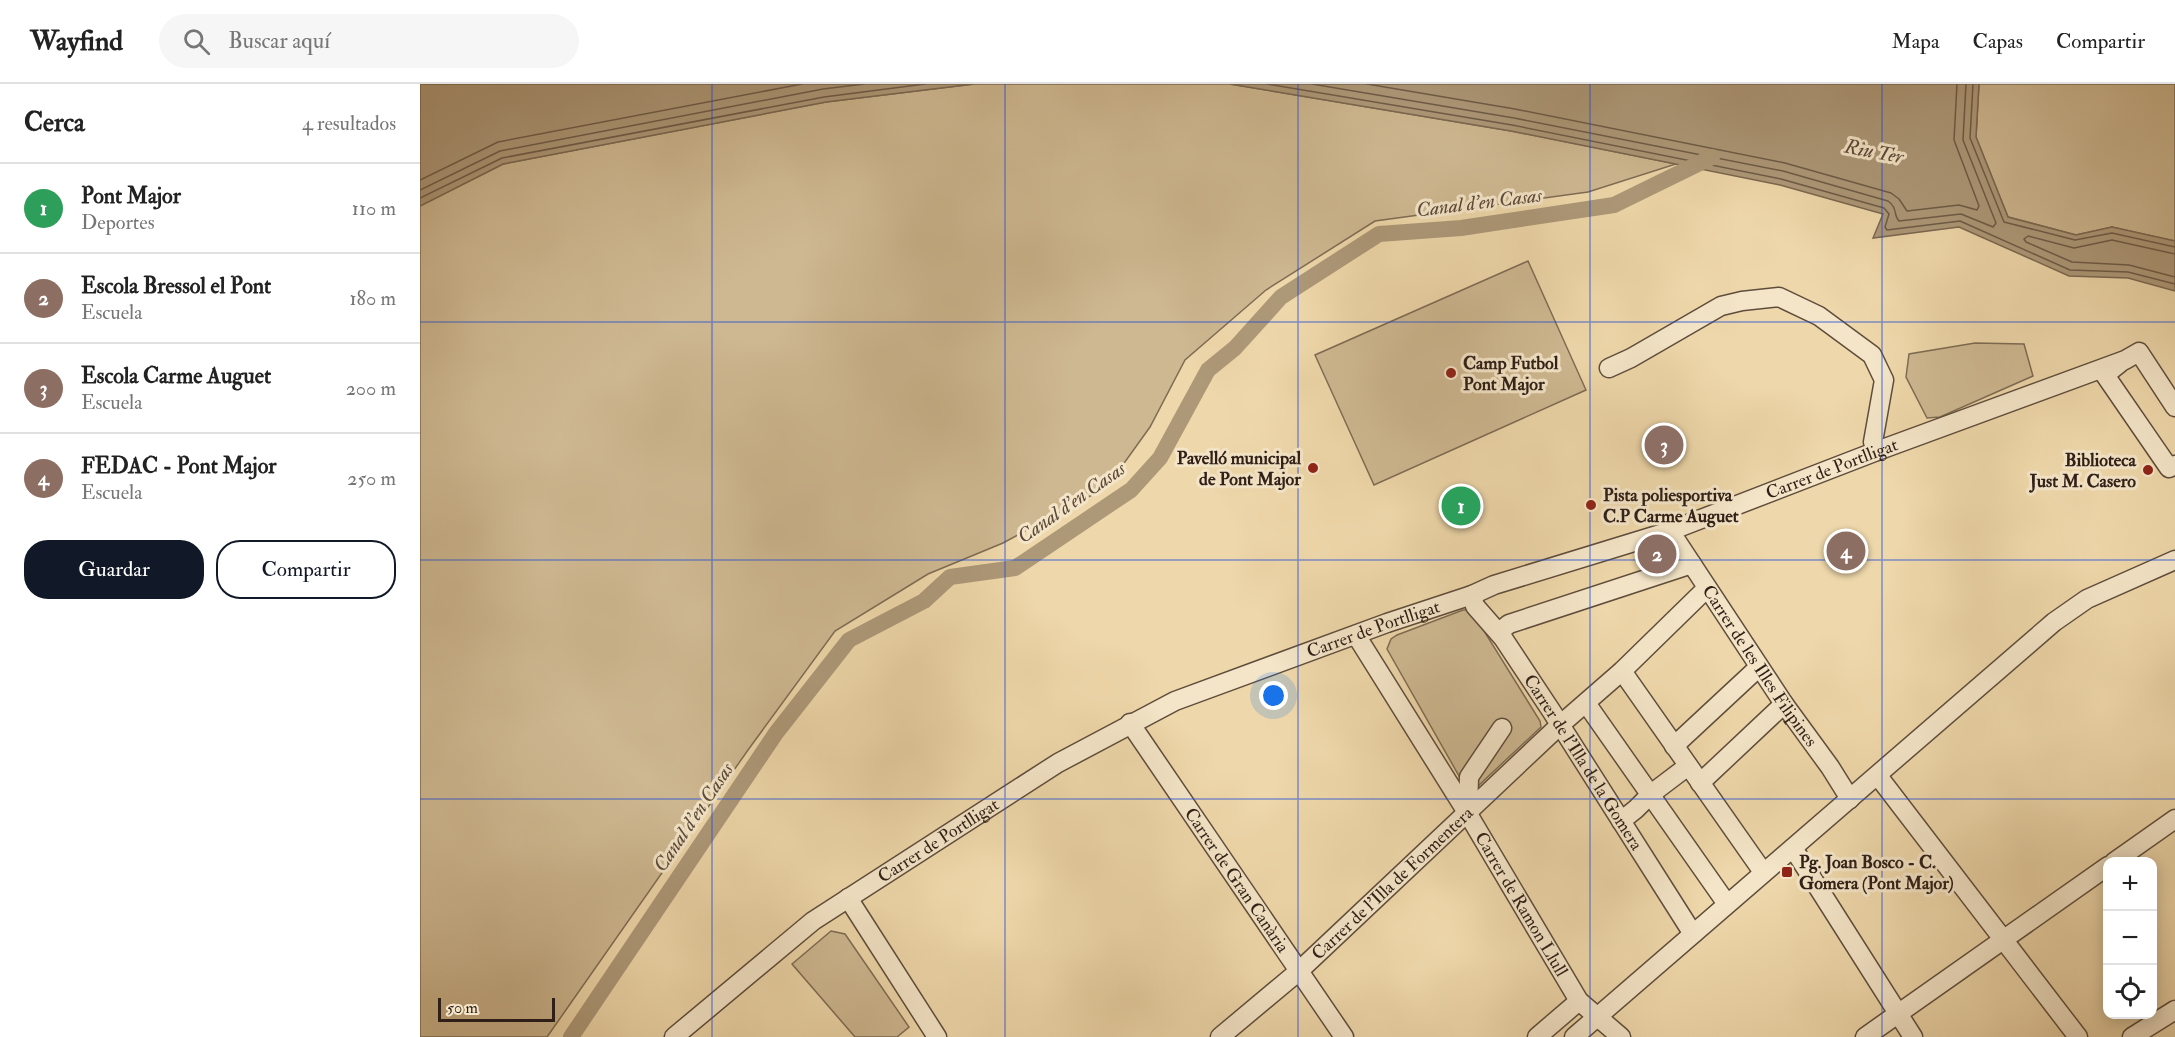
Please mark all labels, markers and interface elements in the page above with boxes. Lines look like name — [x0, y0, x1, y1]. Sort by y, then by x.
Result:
search box — [159, 14, 579, 68]
text: Wayfind — [30, 24, 123, 59]
icon: search — [180, 25, 213, 58]
text: Buscar aquí — [228, 27, 330, 55]
text: Mapa — [1892, 28, 1940, 55]
text: Capas — [1973, 28, 2023, 55]
text: Compartir — [2056, 28, 2145, 55]
text: Cerca — [24, 107, 85, 139]
text: 4 resultados — [302, 111, 396, 136]
water label: Riu Ter — [1841, 133, 1907, 170]
text: Pont Major — [81, 182, 181, 210]
water label: Canal d'en Casas — [1415, 182, 1544, 223]
text: 1 — [40, 196, 47, 221]
text: 110 m — [352, 196, 396, 221]
text: Deportes — [81, 210, 155, 235]
text: Escola Bressol el Pont — [81, 272, 271, 300]
text: 2 — [38, 286, 49, 311]
text: 180 m — [349, 286, 396, 311]
text: Escuela — [81, 300, 142, 325]
place label: Camp Futbol Pont Major — [1463, 352, 1559, 396]
text: Escola Carme Auguet — [81, 362, 271, 390]
marker: Camp Futbol Pont Major — [1444, 366, 1458, 380]
text: 3 — [40, 376, 47, 401]
text: 200 m — [346, 376, 396, 401]
text: Escuela — [81, 390, 142, 415]
pin: 3 — [1644, 422, 1684, 468]
street label: Carrer de Portlligat — [1763, 433, 1901, 505]
place label: Pavelló municipal de Pont Major — [1177, 447, 1301, 491]
place label: Biblioteca Just M. Casero — [2029, 449, 2137, 493]
text: FEDAC - Pont Major — [81, 452, 277, 480]
water label: Canal d'en Casas — [1012, 456, 1131, 549]
marker: Pavelló municipal de Pont Major — [1306, 461, 1320, 475]
marker: Biblioteca Just M. Casero — [2141, 463, 2155, 477]
text: 4 — [38, 466, 49, 491]
text: 250 m — [347, 466, 396, 491]
text: Escuela — [81, 480, 142, 505]
pin: 1 — [1442, 484, 1480, 528]
place label: Pista poliesportiva C.P Carme Auguet — [1603, 484, 1739, 528]
marker: Pista poliesportiva C.P Carme Auguet — [1584, 498, 1598, 512]
pin: 4 — [1826, 528, 1866, 574]
pin: 2 — [1638, 532, 1676, 576]
button: Guardar — [24, 540, 204, 599]
button: Compartir — [216, 540, 396, 599]
street label: Carrer de les Illes Filipines — [1697, 581, 1822, 751]
street label: Carrer de Portlligat — [1304, 595, 1443, 663]
street label: Carrer de l'Illa de la Gomera — [1518, 670, 1648, 855]
your location — [1259, 681, 1288, 710]
water label: Canal d'en Casas — [648, 758, 739, 877]
street label: Carrer de Portlligat — [874, 793, 1003, 888]
street label: Carrer de l'Illa de Formentera — [1307, 801, 1479, 965]
street label: Carrer de Gran Canària — [1179, 803, 1294, 958]
street label: Carrer de Ramon Llull — [1469, 828, 1573, 981]
place label: Pg. Joan Bosco - C. Gomera (Pont Major) — [1799, 851, 1954, 895]
map controls — [2103, 857, 2157, 1019]
button: + — [2103, 857, 2157, 911]
marker: Pg. Joan Bosco - C. Gomera (Pont Major) — [1780, 865, 1794, 879]
button: − — [2103, 911, 2157, 965]
button: locate — [2103, 965, 2157, 1019]
scale bar — [438, 995, 555, 1022]
text: 50 m — [447, 998, 478, 1018]

